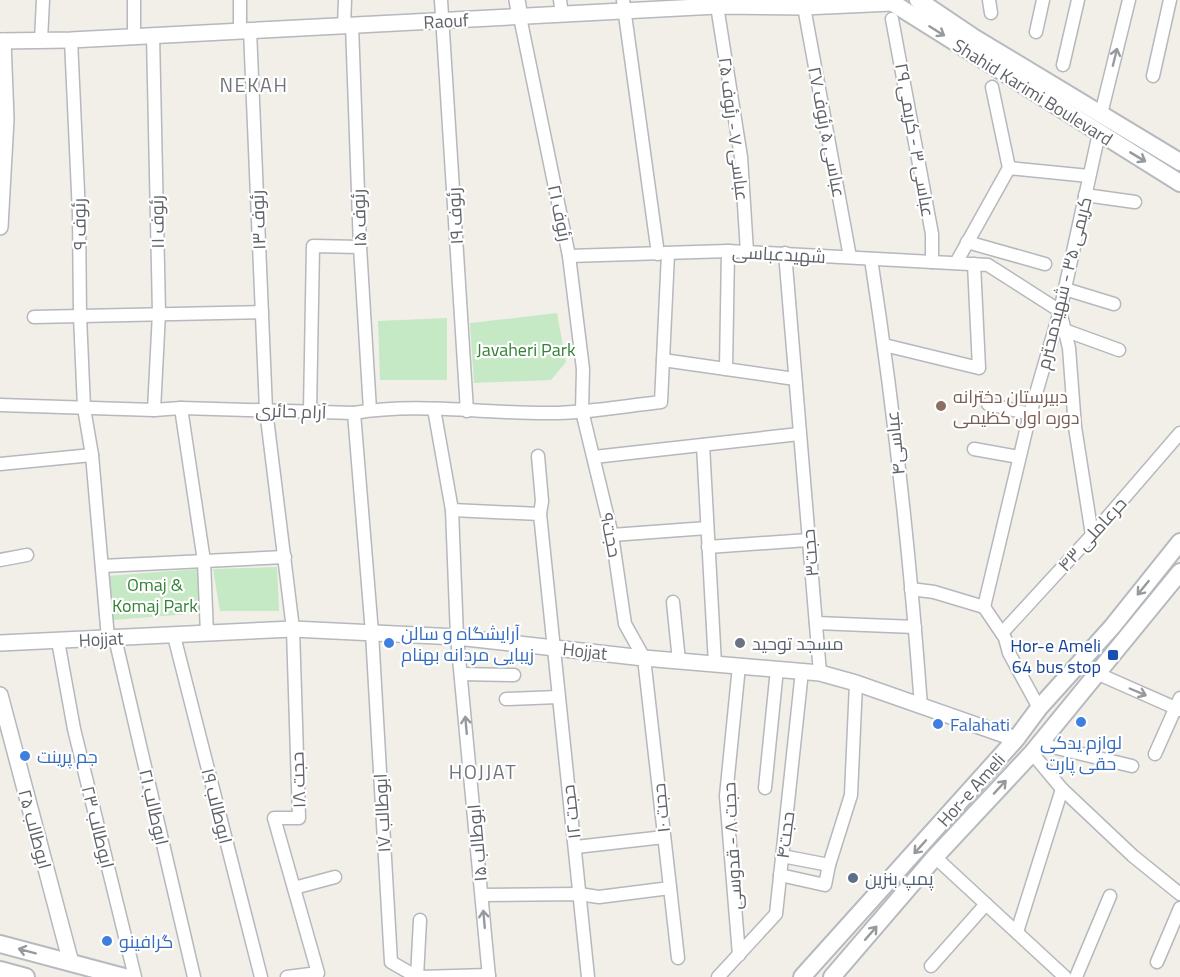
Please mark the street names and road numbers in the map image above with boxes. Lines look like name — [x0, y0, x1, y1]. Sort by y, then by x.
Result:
street label: Raouf — [423, 6, 469, 36]
street label: Shahid Karimi Boulevard — [948, 32, 1118, 152]
street label: عباسی ۷ - رئوف ۲۵ — [712, 55, 756, 203]
street label: عباسی ۳ - کریمی ۲۹ — [888, 61, 942, 219]
street label: عباسی ۵ رئوف ۲۷ — [801, 64, 853, 200]
street label: رئوف ۲۱ — [541, 182, 579, 244]
street label: رئوف ۱۹ — [440, 187, 470, 245]
street label: رئوف ۱۳ — [243, 189, 273, 251]
street label: رئوف ۱۵ — [344, 189, 374, 247]
street label: کریمی ۳۵ - شهیدمحترم — [1029, 194, 1099, 372]
street label: رئوف ۱۱ — [143, 195, 171, 249]
street label: رئوف ۹ — [65, 198, 93, 250]
street label: شهیدعباسی — [731, 238, 827, 270]
street label: آرام حائری — [255, 396, 327, 426]
street label: عباسی۴ — [878, 410, 912, 476]
street label: حرعاملی ۴۳ — [1051, 491, 1133, 577]
street label: حجت۹ — [593, 510, 629, 560]
street label: حجت۳ — [794, 528, 826, 578]
street label: Hojjat — [78, 624, 125, 654]
street label: Hojjat — [561, 635, 609, 667]
street label: Hor-e Ameli — [931, 747, 1011, 833]
street label: حجت ۱۸ — [284, 751, 312, 809]
street label: ابوطالب ۱۹ — [195, 765, 239, 847]
street label: ابوطالب ۲۱ — [132, 766, 176, 848]
street label: ابوطالب ۱۷ — [366, 773, 398, 853]
street label: حجت ۱۰ — [645, 782, 677, 834]
street label: حجت ۸ - قدوسی — [715, 782, 749, 910]
street label: ابوطالب ۲۳ — [75, 783, 121, 871]
street label: حجت ۱۲ — [554, 783, 588, 841]
street label: ابوطالب ۲۵ — [11, 786, 59, 872]
street label: ابوطالب ۱۵ — [460, 803, 494, 883]
street label: حجت۴ — [769, 810, 801, 860]

